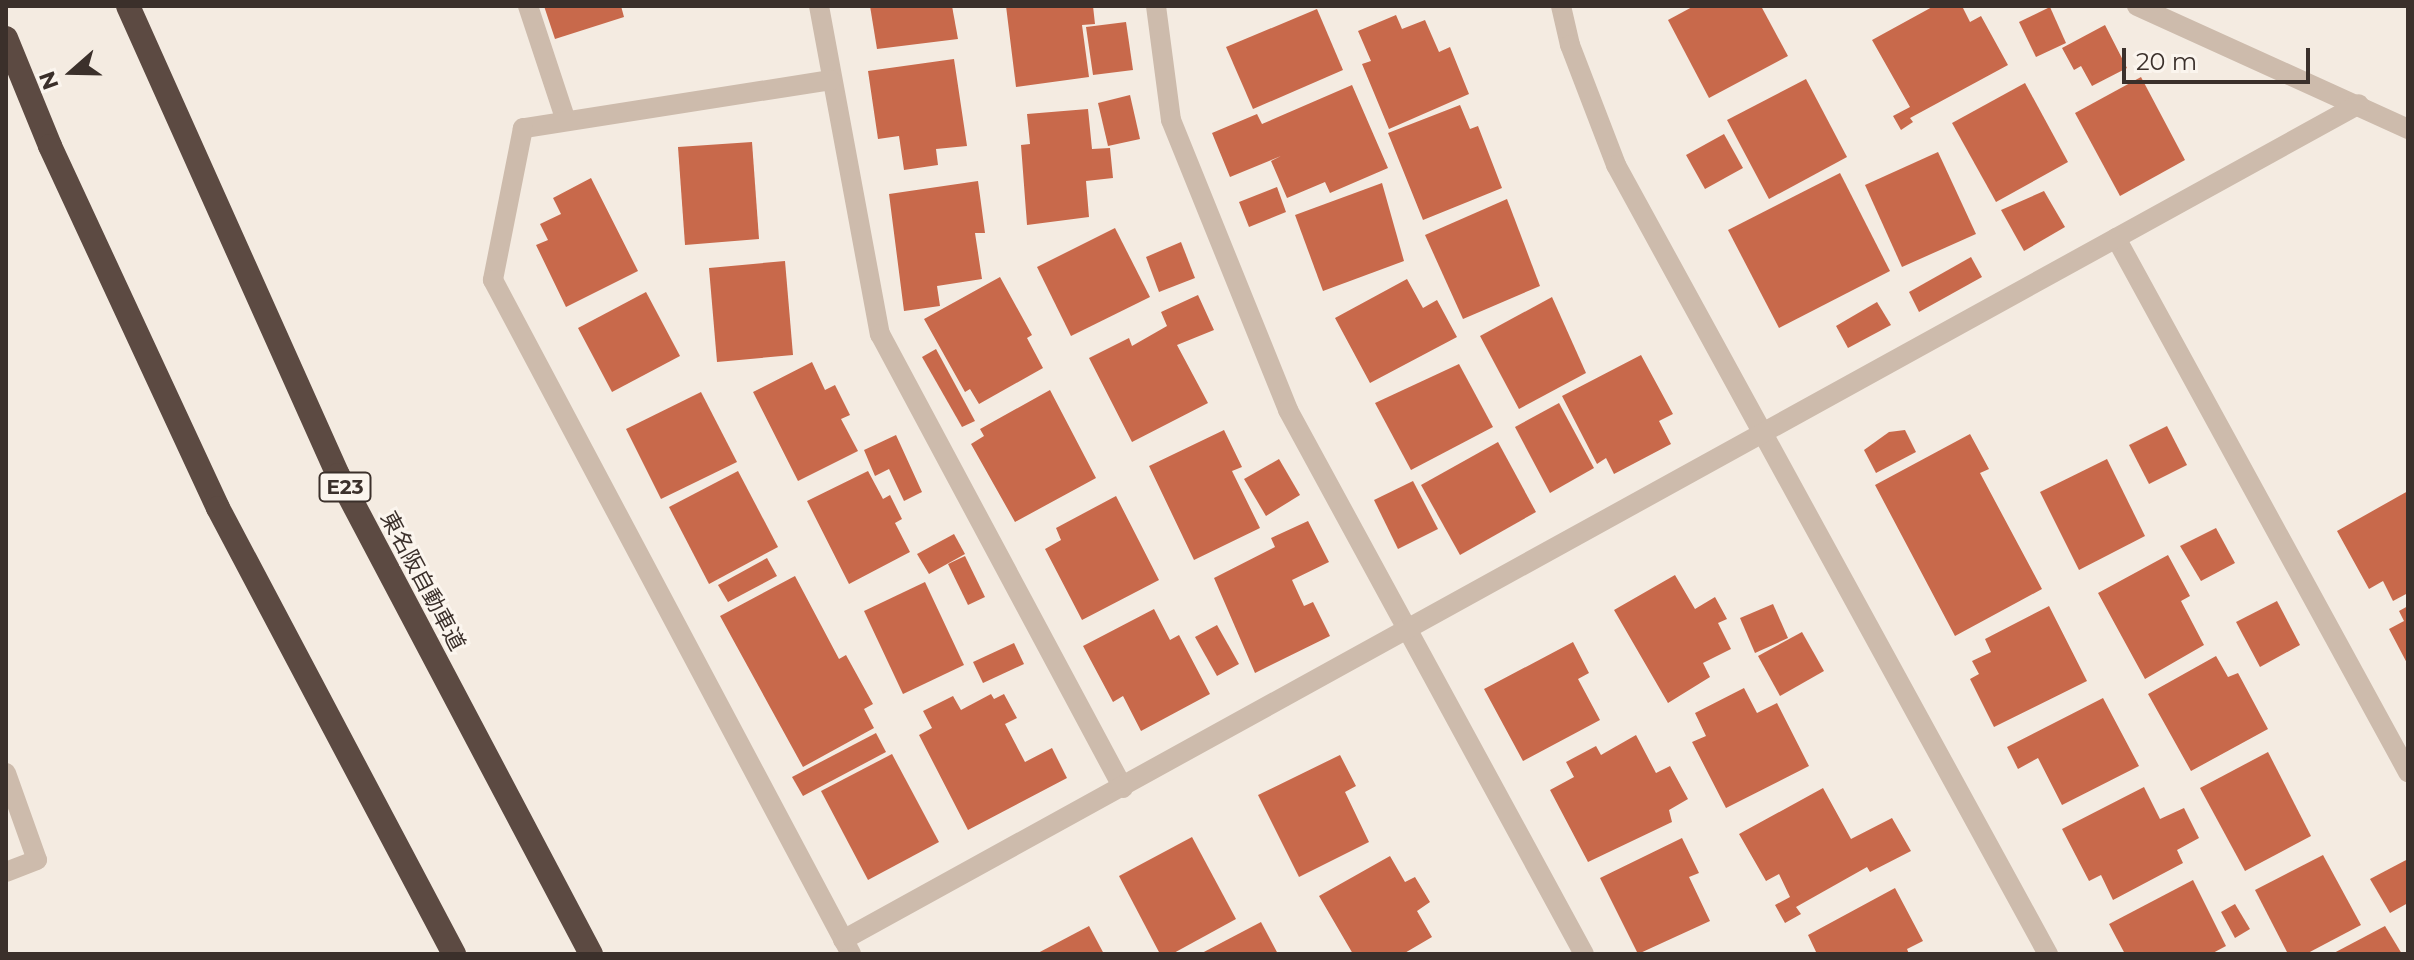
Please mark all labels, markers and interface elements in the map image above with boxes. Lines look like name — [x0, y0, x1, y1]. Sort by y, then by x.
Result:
north arrow — [32, 32, 112, 112]
scale bar — [2126, 32, 2314, 82]
text: 20 m — [2136, 47, 2197, 76]
text: N — [33, 67, 65, 93]
road number: E23 — [317, 471, 373, 503]
street label: 東名阪自動車道 — [375, 507, 471, 655]

